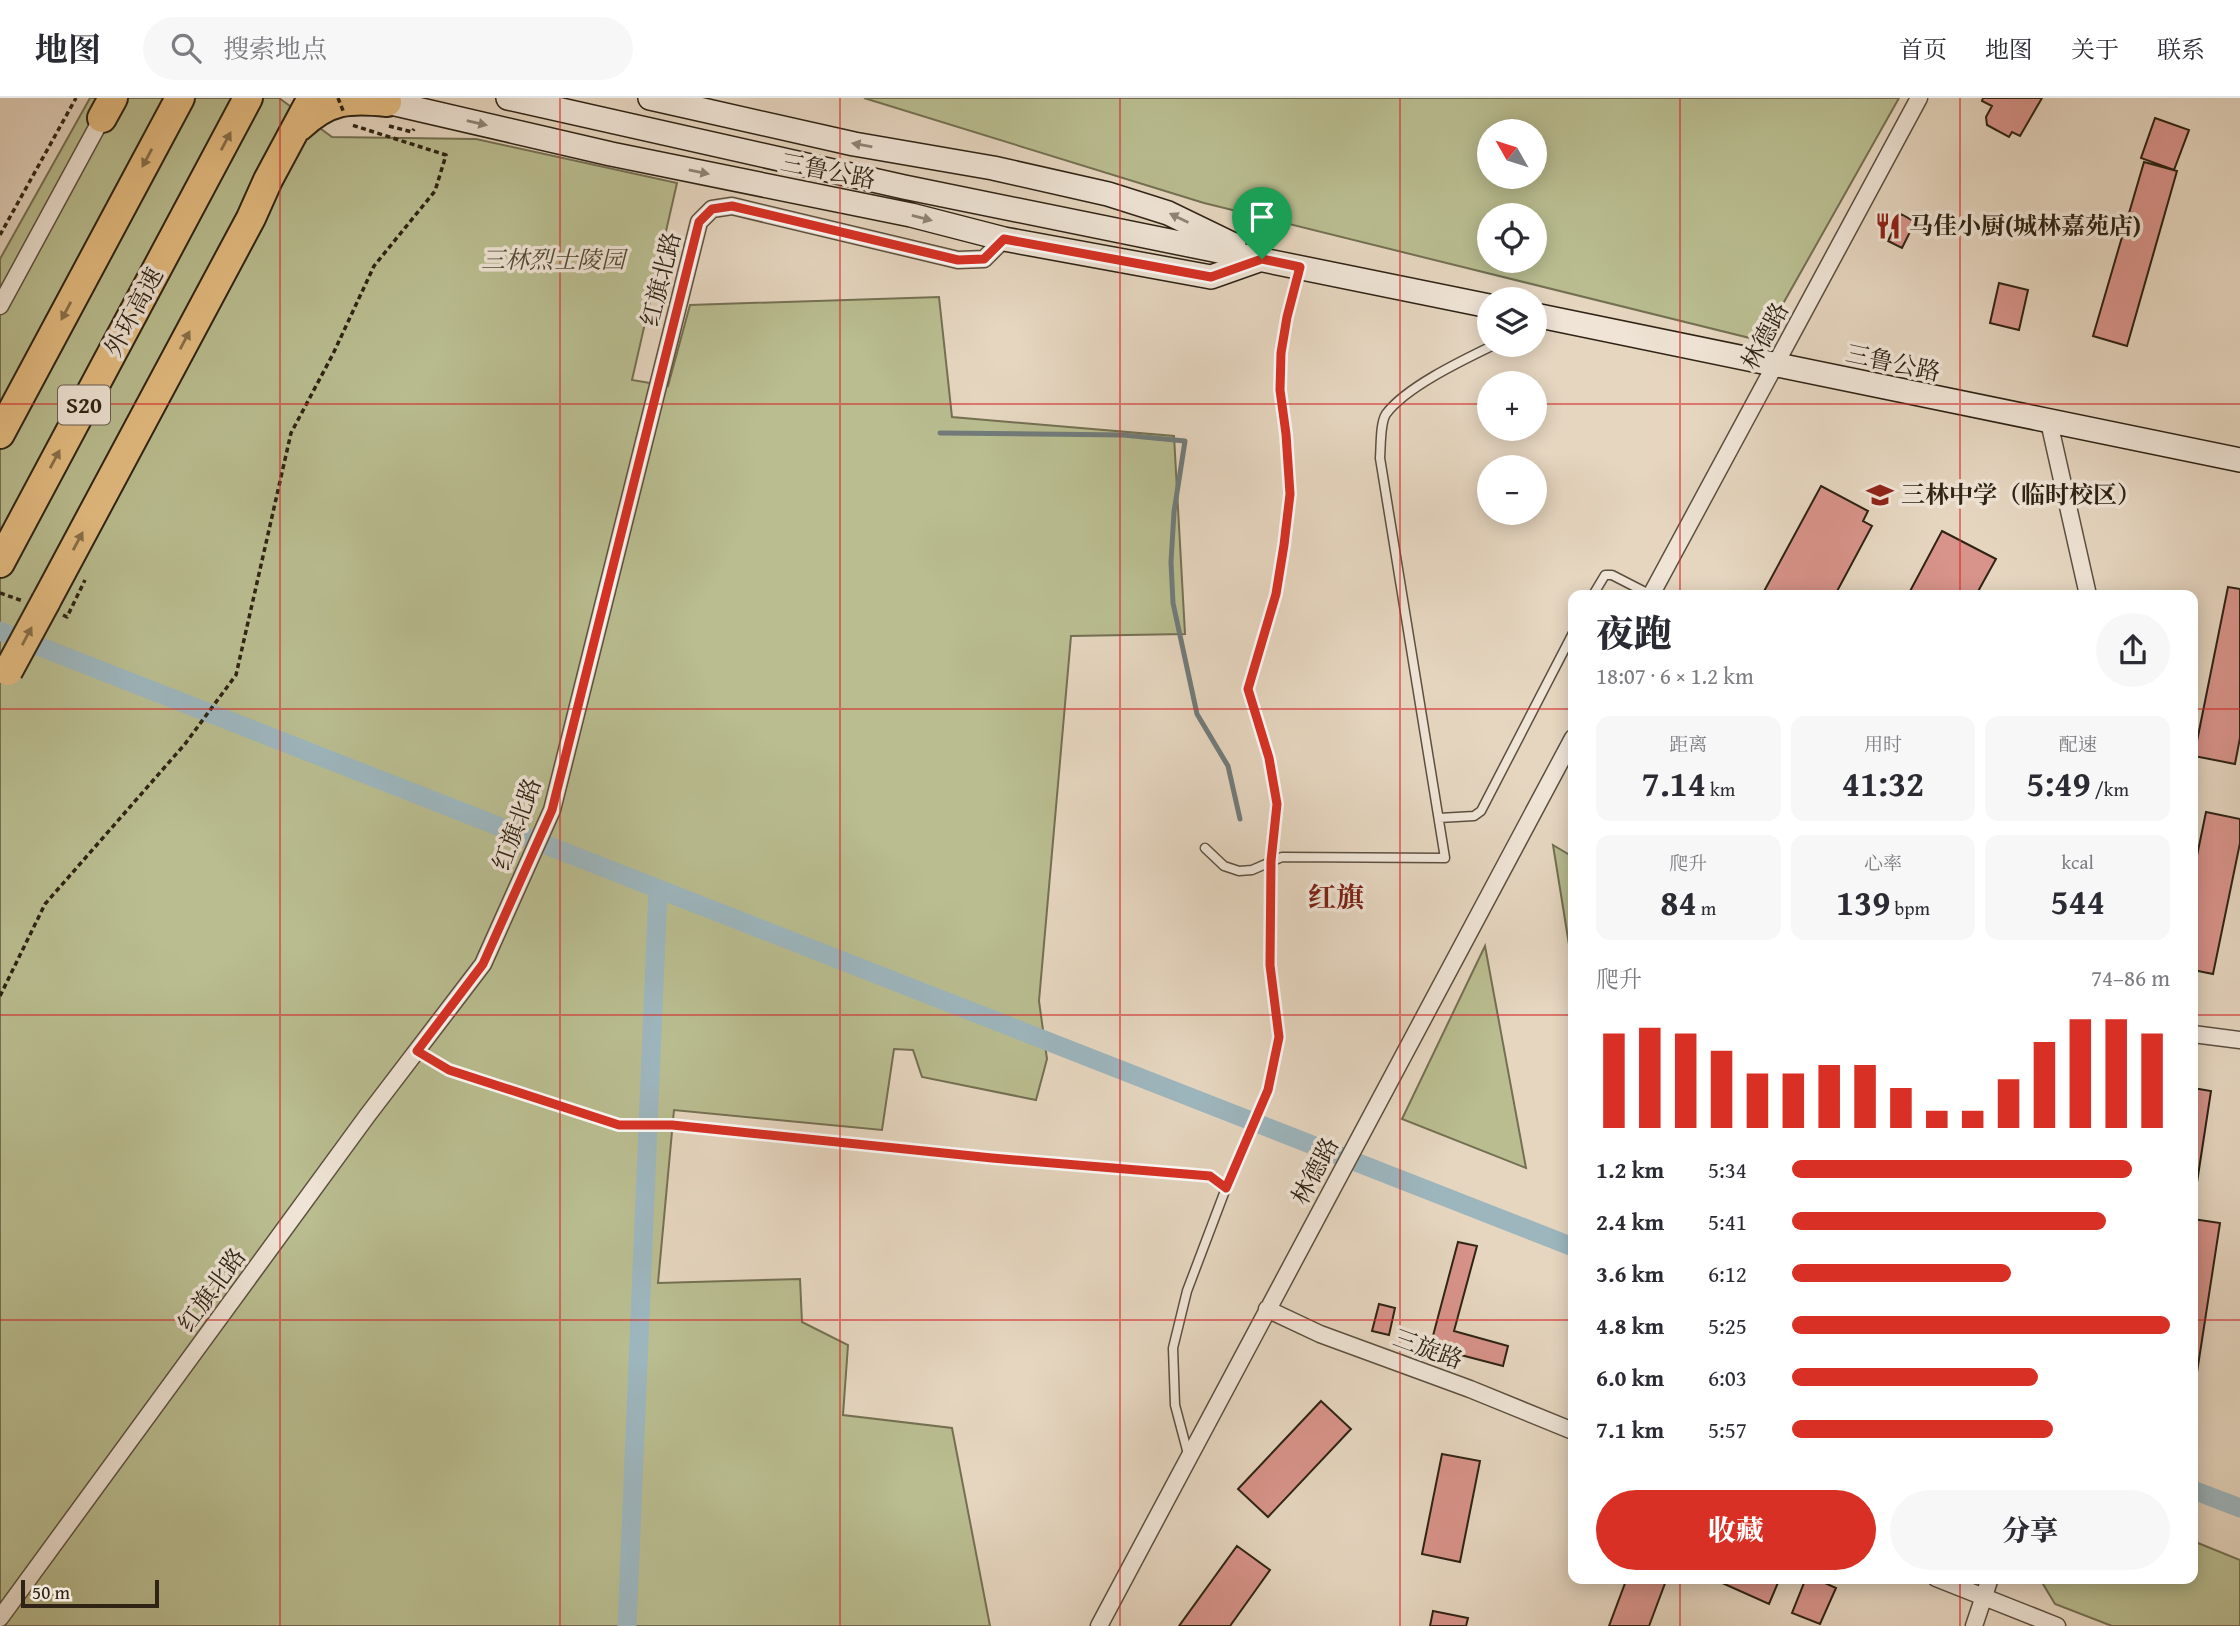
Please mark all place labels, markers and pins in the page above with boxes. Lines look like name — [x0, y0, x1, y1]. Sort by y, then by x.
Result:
pin — [1232, 187, 1292, 259]
place label: 马佳小厨(城林嘉苑店) — [1909, 208, 2141, 243]
restaurant icon: 马佳小厨(城林嘉苑店) — [1873, 211, 1903, 241]
place label: 三林中学（临时校区） — [1901, 477, 2141, 512]
school or university icon: 三林中学（临时校区） — [1865, 480, 1895, 510]

